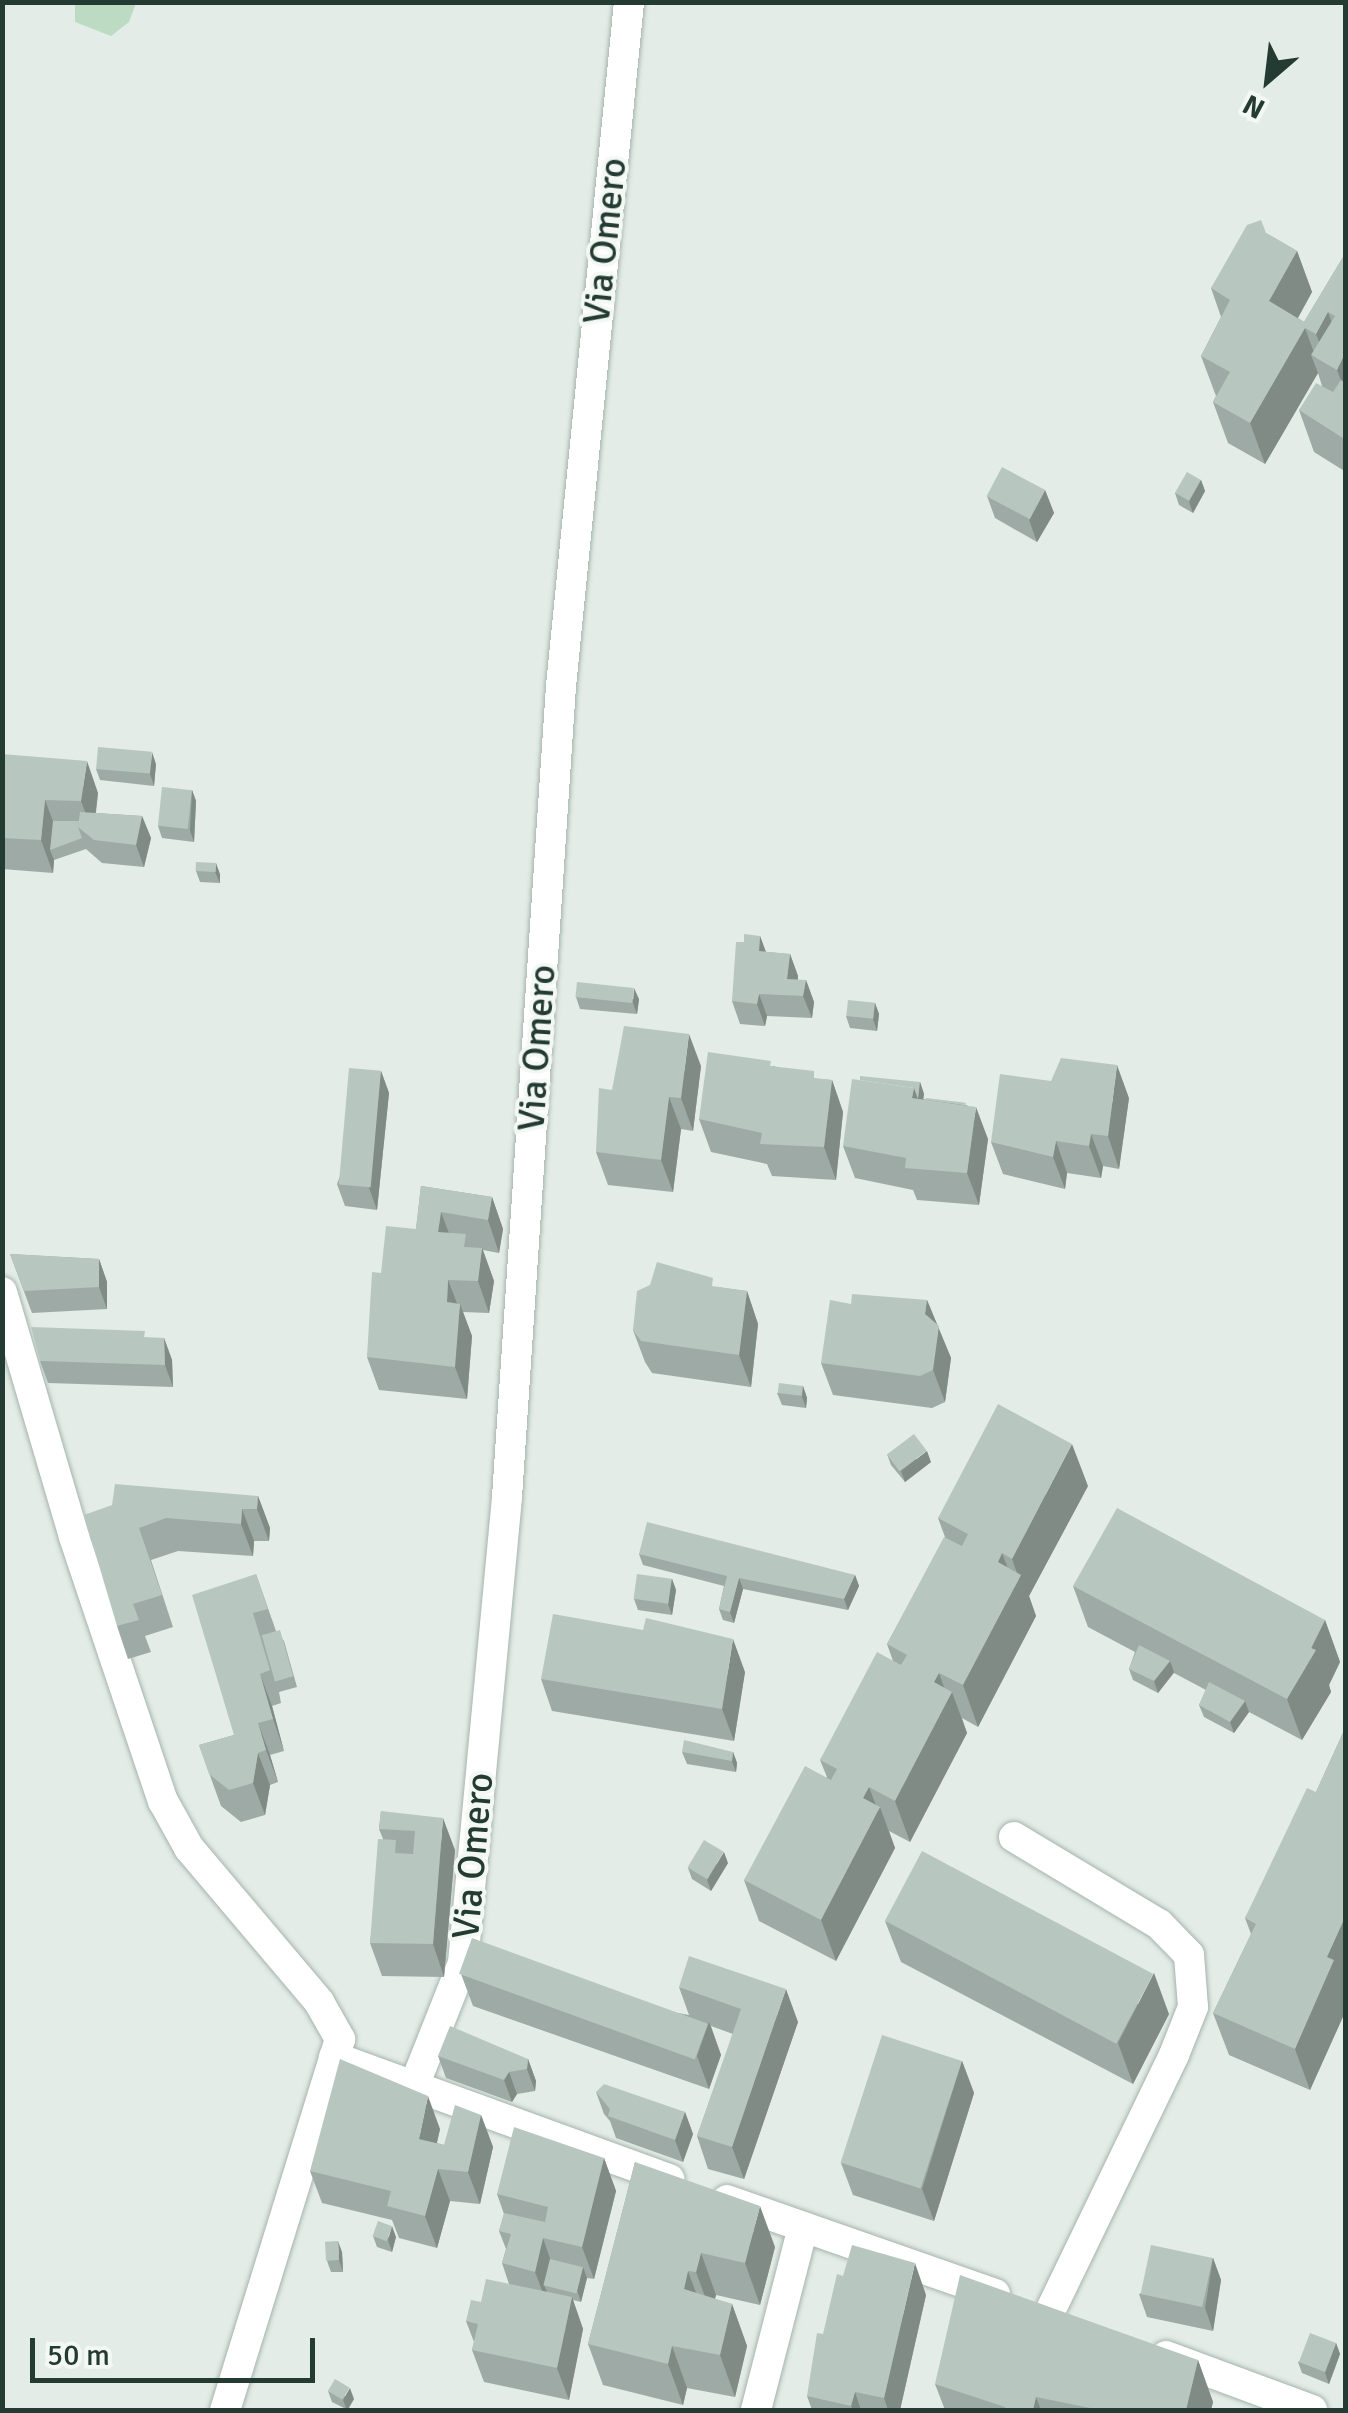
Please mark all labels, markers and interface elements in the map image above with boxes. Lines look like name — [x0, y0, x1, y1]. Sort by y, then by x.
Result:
north arrow — [1218, 30, 1318, 130]
text: N — [1237, 87, 1271, 126]
street label: Via Omero — [574, 156, 636, 326]
street label: Via Omero — [508, 963, 566, 1133]
street label: Via Omero — [443, 1771, 503, 1941]
scale bar — [35, 2318, 320, 2380]
text: 50 m — [47, 2337, 110, 2374]

